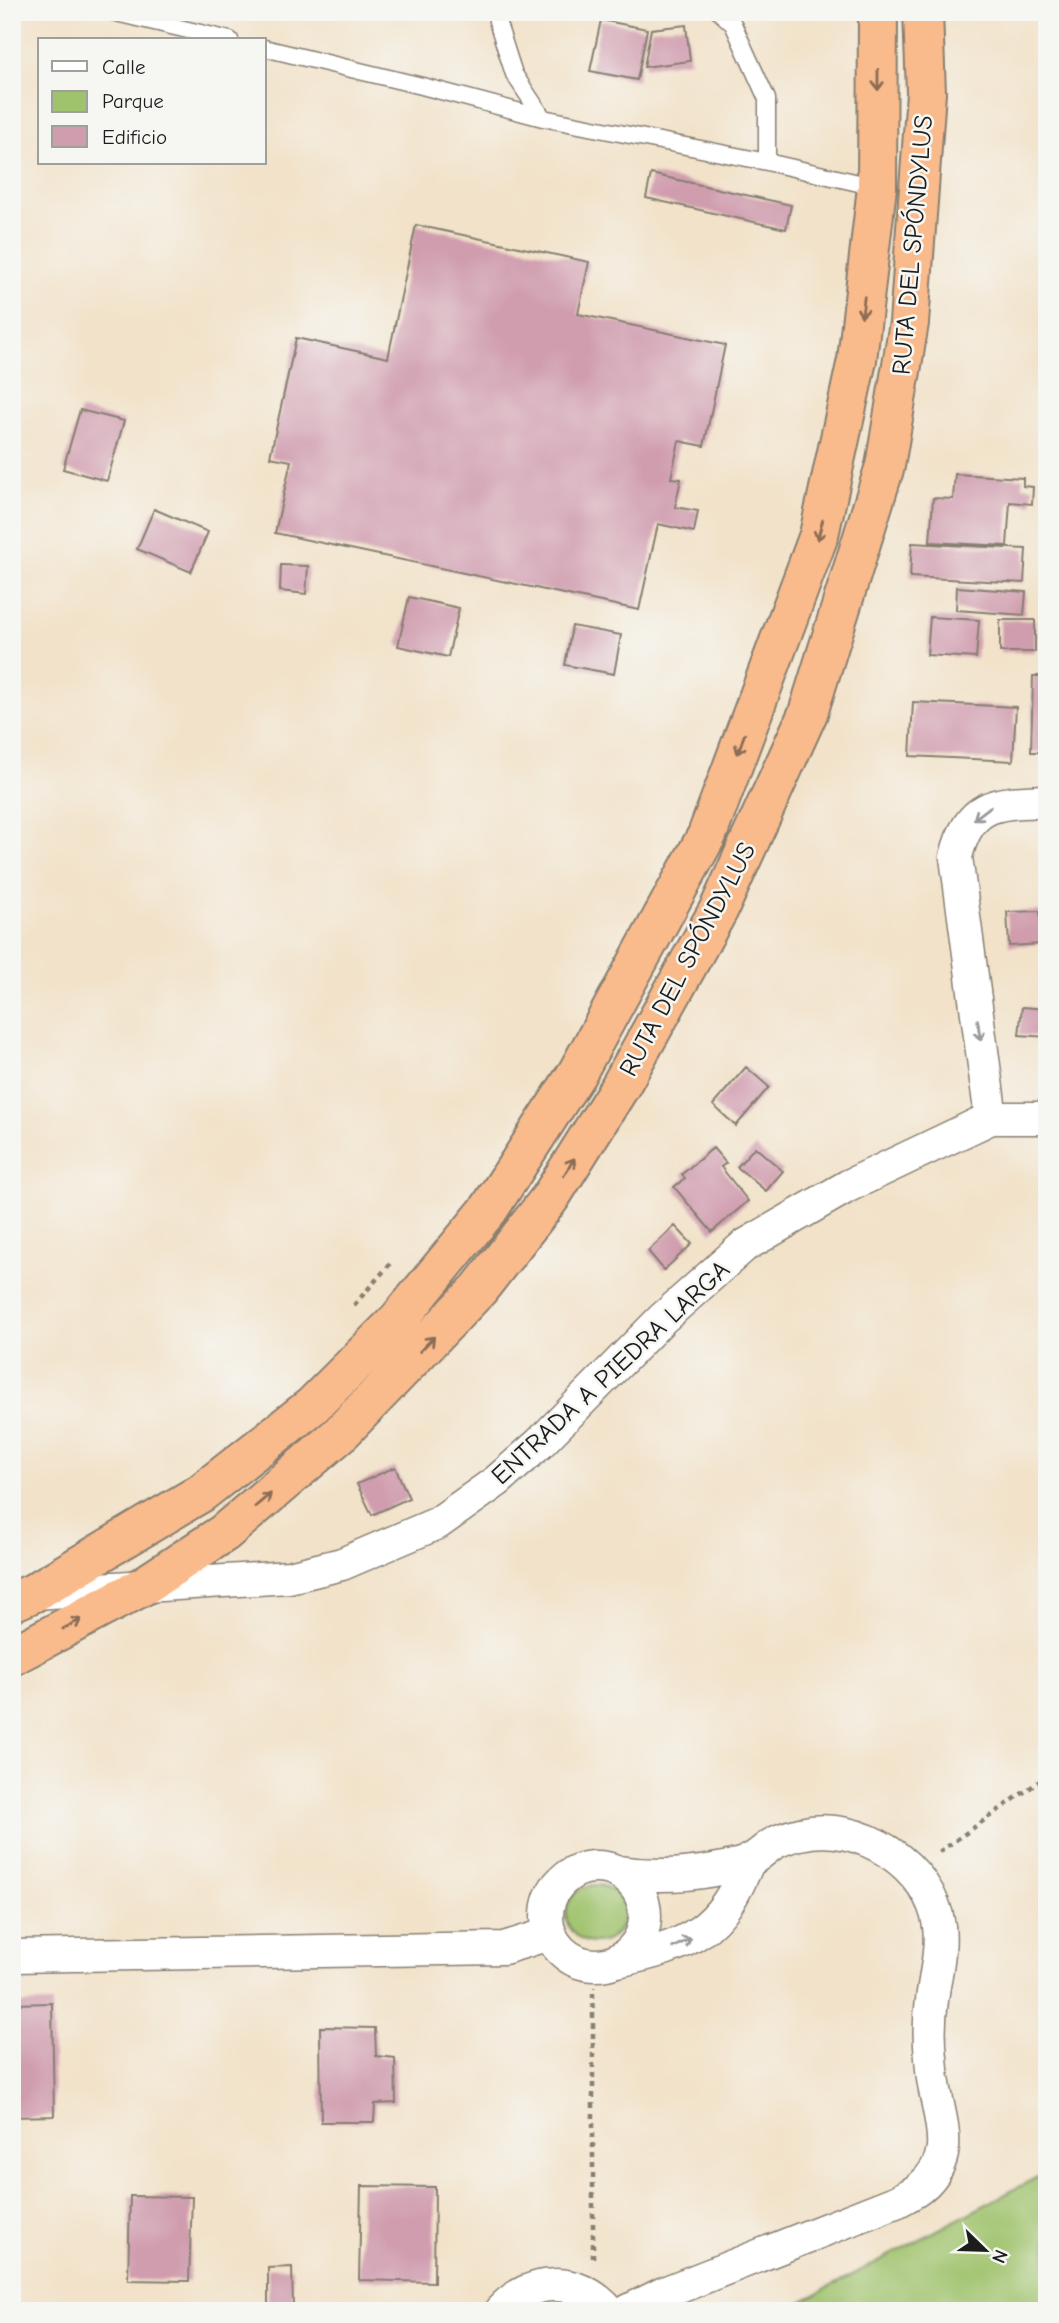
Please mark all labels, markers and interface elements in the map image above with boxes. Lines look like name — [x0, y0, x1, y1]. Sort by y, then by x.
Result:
legend — [38, 38, 266, 164]
text: Calle — [102, 55, 145, 79]
one-way arrow — [871, 69, 885, 92]
text: Parque — [102, 89, 164, 113]
street label: RUTA DEL SPÓNDYLUS — [886, 114, 939, 376]
text: Edificio — [102, 125, 167, 149]
one-way arrow — [857, 295, 870, 318]
one-way arrow — [812, 519, 825, 541]
one-way arrow — [734, 732, 747, 754]
one-way arrow — [973, 806, 991, 821]
street label: RUTA DEL SPÓNDYLUS — [613, 837, 762, 1082]
one-way arrow — [973, 1018, 986, 1041]
one-way arrow — [563, 1157, 577, 1177]
street label: ENTRADA A PIEDRA LARGA — [486, 1255, 736, 1491]
one-way arrow — [419, 1335, 436, 1352]
one-way arrow — [253, 1492, 271, 1508]
one-way arrow — [62, 1617, 82, 1631]
one-way arrow — [671, 1935, 692, 1949]
north arrow — [950, 2214, 1020, 2284]
text: N — [987, 2246, 1012, 2266]

